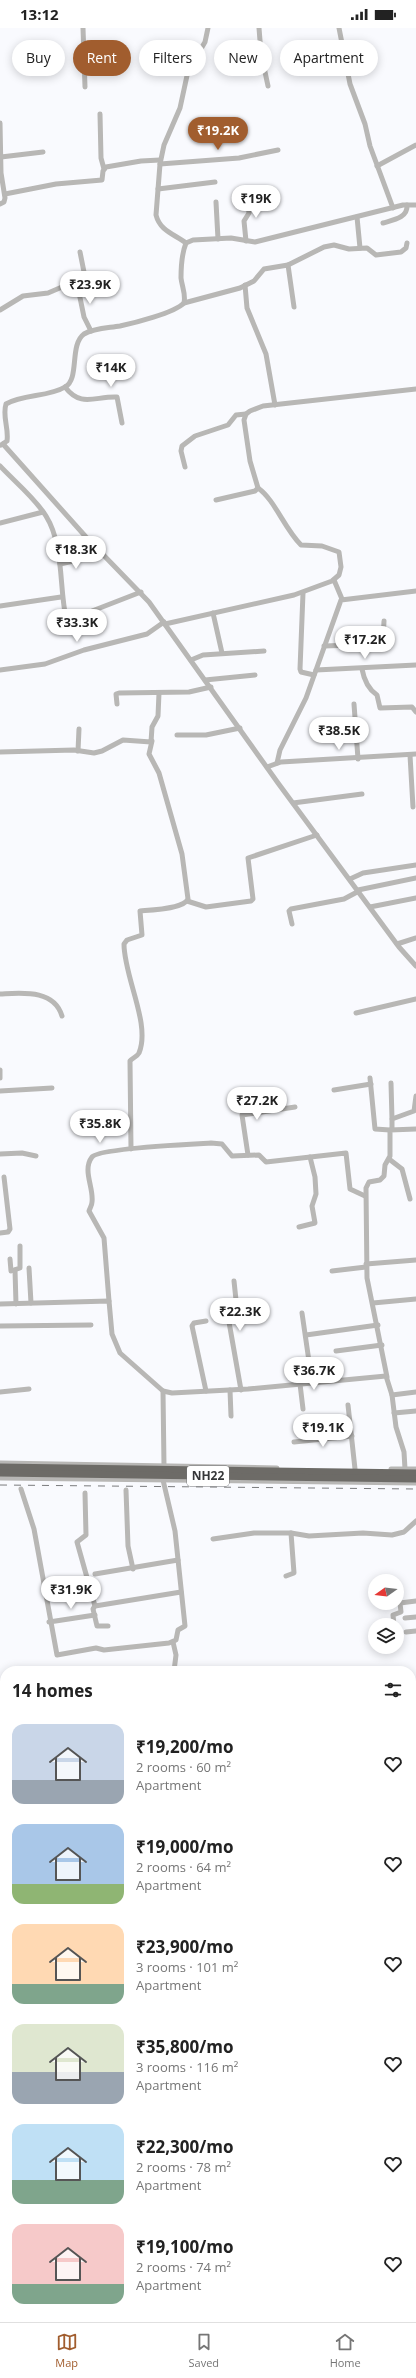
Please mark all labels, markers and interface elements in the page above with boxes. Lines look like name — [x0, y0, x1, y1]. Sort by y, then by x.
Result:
text: 13:12 — [20, 4, 59, 24]
chip: Buy — [12, 40, 65, 76]
chip: Rent — [73, 40, 131, 76]
chip: Filters — [139, 40, 206, 76]
chip: New — [214, 40, 272, 76]
chip: Apartment — [280, 40, 378, 76]
pin: ₹19.2K — [185, 117, 251, 151]
text: ₹19.2K — [197, 121, 239, 139]
pin: ₹19K — [232, 185, 280, 219]
text: ₹19K — [241, 189, 271, 207]
pin: ₹23.9K — [57, 271, 123, 305]
text: ₹23.9K — [69, 275, 111, 293]
pin: ₹14K — [87, 354, 135, 388]
text: ₹14K — [96, 358, 126, 376]
pin: ₹18.3K — [43, 536, 109, 570]
text: ₹18.3K — [55, 540, 97, 558]
pin: ₹33.3K — [44, 609, 110, 643]
text: ₹33.3K — [56, 613, 98, 631]
pin: ₹17.2K — [332, 626, 398, 660]
text: ₹17.2K — [344, 630, 386, 648]
pin: ₹38.5K — [306, 717, 372, 751]
text: ₹38.5K — [318, 721, 360, 739]
pin: ₹27.2K — [224, 1087, 290, 1121]
text: ₹27.2K — [236, 1091, 278, 1109]
pin: ₹35.8K — [67, 1110, 133, 1144]
text: ₹35.8K — [79, 1114, 121, 1132]
pin: ₹22.3K — [207, 1298, 273, 1332]
text: ₹22.3K — [219, 1302, 261, 1320]
pin: ₹36.7K — [281, 1357, 347, 1391]
text: ₹36.7K — [293, 1361, 335, 1379]
pin: ₹19.1K — [290, 1414, 356, 1448]
text: ₹19.1K — [302, 1418, 344, 1436]
road number: NH22 — [187, 1466, 229, 1486]
north arrow — [368, 1574, 404, 1610]
map controls — [368, 1574, 404, 1654]
pin: ₹31.9K — [38, 1576, 104, 1610]
text: ₹31.9K — [50, 1580, 92, 1598]
button: layers — [368, 1618, 404, 1654]
text: 14 homes — [12, 1679, 93, 1702]
icon: filters — [382, 1679, 404, 1701]
text: ₹19,200/mo — [136, 1735, 233, 1758]
icon: home — [44, 1740, 92, 1788]
icon: heart — [382, 1753, 404, 1775]
text: 2 rooms · 60 m² — [136, 1758, 231, 1776]
text: Apartment — [136, 1776, 201, 1794]
text: ₹19,000/mo — [136, 1835, 233, 1858]
icon: home — [44, 1840, 92, 1888]
icon: heart — [382, 1853, 404, 1875]
text: 2 rooms · 64 m² — [136, 1858, 231, 1876]
text: Apartment — [136, 1876, 201, 1894]
text: ₹23,900/mo — [136, 1935, 233, 1958]
icon: home — [44, 1940, 92, 1988]
icon: heart — [382, 1953, 404, 1975]
text: 3 rooms · 101 m² — [136, 1958, 238, 1976]
text: Apartment — [136, 1976, 201, 1994]
text: ₹35,800/mo — [136, 2035, 233, 2058]
icon: home — [44, 2040, 92, 2088]
icon: heart — [382, 2053, 404, 2075]
text: 3 rooms · 116 m² — [136, 2058, 238, 2076]
text: Apartment — [136, 2076, 201, 2094]
text: ₹22,300/mo — [136, 2135, 233, 2158]
icon: home — [44, 2140, 92, 2188]
icon: heart — [382, 2153, 404, 2175]
text: 2 rooms · 78 m² — [136, 2158, 231, 2176]
text: Apartment — [136, 2176, 201, 2194]
text: ₹19,100/mo — [136, 2235, 233, 2258]
icon: home — [44, 2240, 92, 2288]
icon: heart — [382, 2253, 404, 2275]
text: 2 rooms · 74 m² — [136, 2258, 231, 2276]
text: Apartment — [136, 2276, 201, 2294]
tab: Map — [55, 2331, 78, 2370]
tab: Saved — [189, 2331, 219, 2370]
tab: Home — [330, 2331, 361, 2370]

